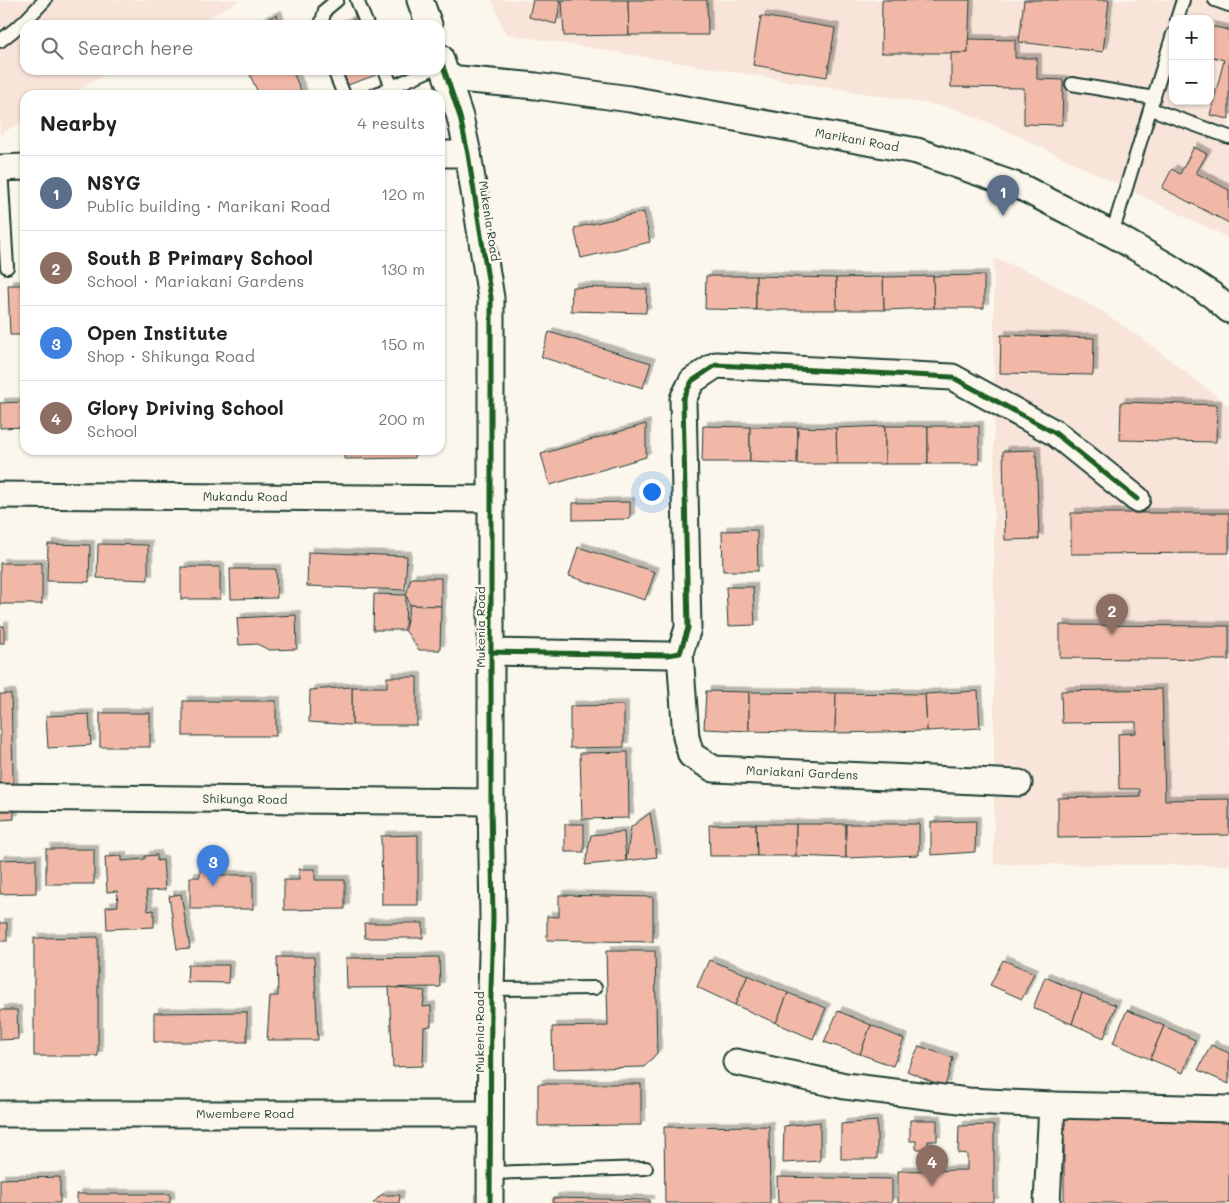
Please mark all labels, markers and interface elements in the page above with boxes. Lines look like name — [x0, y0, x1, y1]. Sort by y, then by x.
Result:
map controls — [1169, 15, 1214, 105]
button: + — [1169, 15, 1214, 60]
search box — [20, 20, 445, 75]
icon: search — [38, 34, 66, 62]
text: Search here — [78, 35, 194, 60]
button: − — [1169, 60, 1214, 105]
text: Nearby — [40, 109, 117, 136]
text: 4 results — [357, 112, 425, 133]
street label: Marikani Road — [814, 124, 901, 155]
text: NSYG — [87, 170, 140, 195]
pin: 1 — [987, 175, 1019, 216]
street label: Mukenia Road — [476, 179, 504, 263]
text: 1 — [52, 183, 60, 204]
text: 120 m — [381, 183, 425, 204]
text: Public building · Marikani Road — [87, 195, 330, 216]
text: South B Primary School — [87, 245, 313, 270]
text: 2 — [52, 258, 60, 279]
text: 130 m — [381, 258, 425, 279]
text: School · Mariakani Gardens — [87, 270, 304, 291]
text: Open Institute — [87, 320, 228, 345]
text: 3 — [51, 333, 61, 354]
text: 150 m — [381, 333, 425, 354]
text: Shop · Shikunga Road — [87, 345, 255, 366]
text: Glory Driving School — [87, 395, 284, 420]
text: 4 — [51, 408, 61, 429]
text: 200 m — [378, 408, 425, 429]
text: School — [87, 420, 137, 441]
your location — [639, 479, 665, 505]
street label: Mukandu Road — [203, 488, 288, 504]
street label: Mukenia Road — [472, 586, 488, 668]
pin: 2 — [1096, 594, 1128, 635]
street label: Mariakani Gardens — [746, 761, 859, 783]
street label: Shikunga Road — [202, 790, 288, 807]
pin: 3 — [197, 845, 229, 886]
street label: Mukenia Road — [471, 991, 487, 1073]
street label: Mwembere Road — [196, 1105, 295, 1121]
pin: 4 — [916, 1145, 948, 1186]

